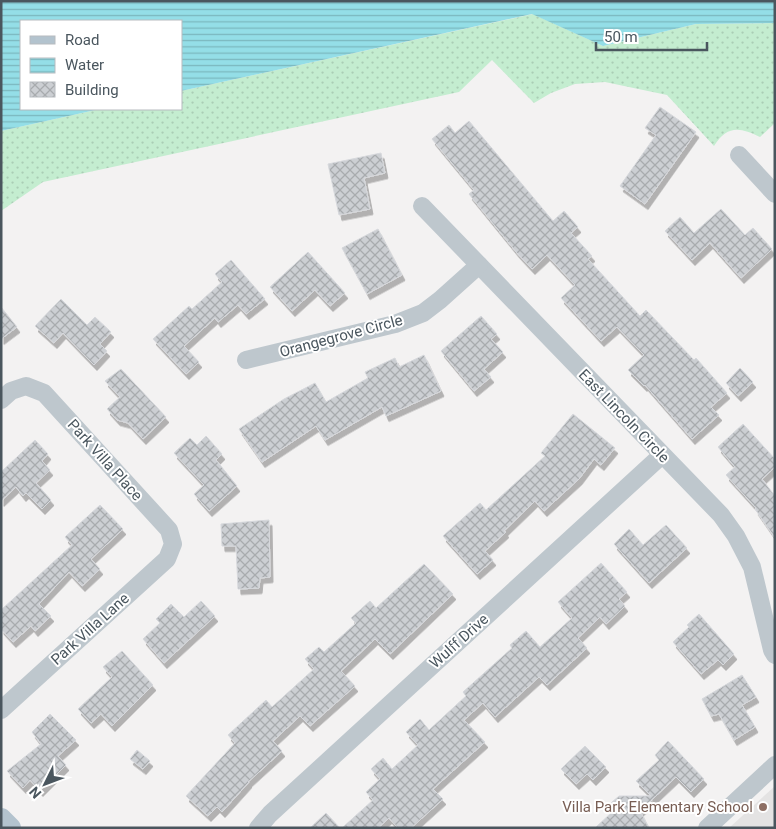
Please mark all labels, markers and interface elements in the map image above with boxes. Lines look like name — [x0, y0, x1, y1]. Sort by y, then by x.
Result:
legend — [20, 20, 182, 110]
scale bar — [596, 20, 707, 52]
text: 50 m — [604, 28, 638, 46]
text: Road — [65, 31, 99, 49]
text: Water — [65, 56, 104, 74]
text: Building — [65, 81, 119, 99]
street label: Orangegrove Circle — [278, 311, 404, 361]
street label: East Lincoln Circle — [575, 366, 673, 466]
street label: Park Villa Place — [64, 416, 146, 504]
street label: Park Villa Lane — [47, 589, 133, 669]
street label: Wulff Drive — [426, 610, 492, 672]
north arrow — [20, 759, 70, 809]
text: N — [26, 784, 45, 802]
place label: Villa Park Elementary School — [562, 798, 753, 816]
marker: Villa Park Elementary School — [757, 801, 769, 813]

